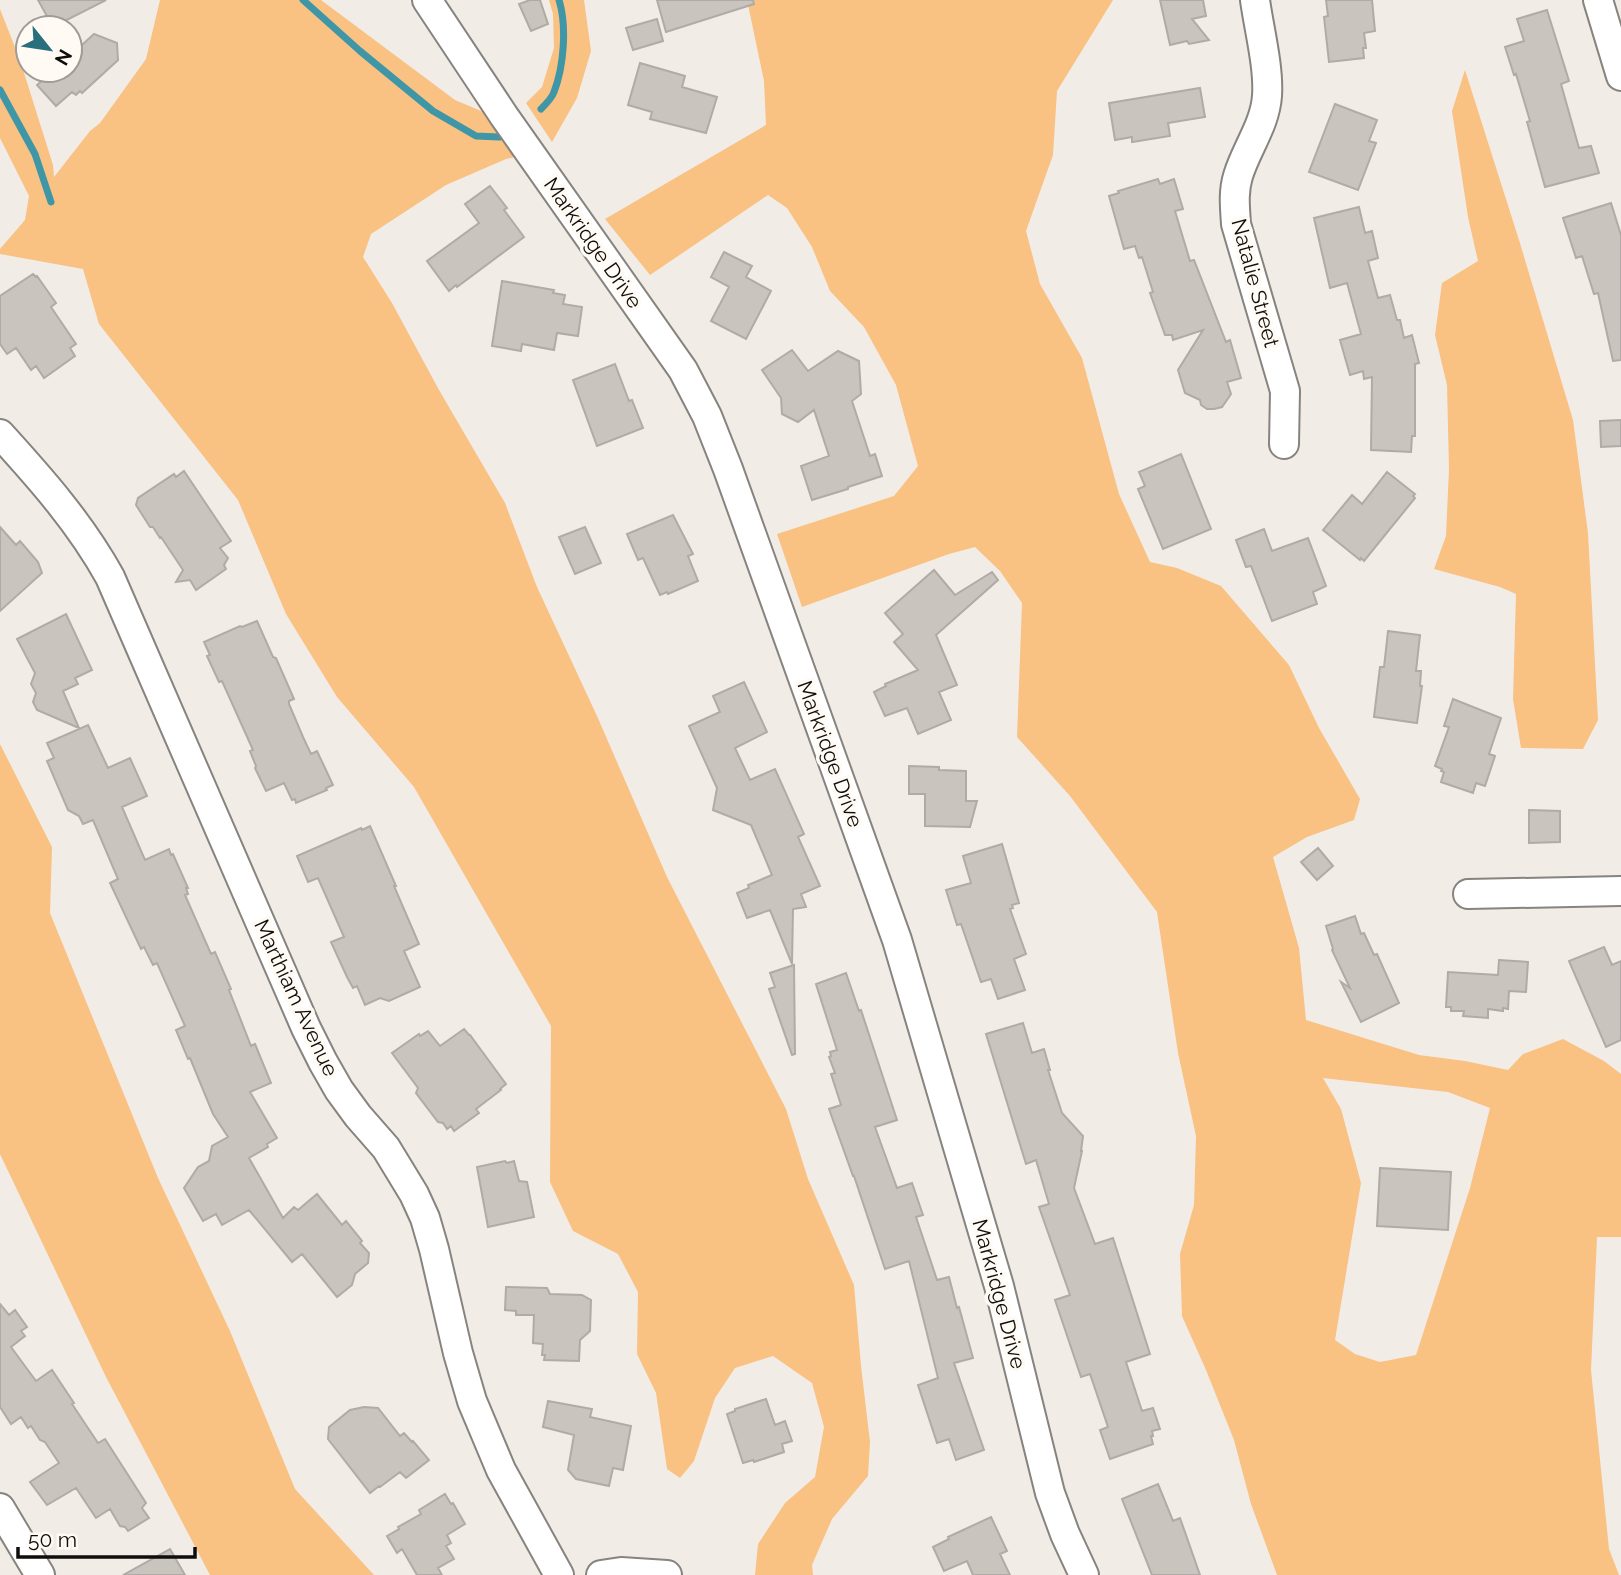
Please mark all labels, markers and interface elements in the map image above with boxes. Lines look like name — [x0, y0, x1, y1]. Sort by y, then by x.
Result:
north arrow — [14, 14, 84, 84]
text: N — [51, 46, 77, 69]
street label: Markridge Drive — [539, 172, 648, 313]
street label: Natalie Street — [1226, 216, 1285, 350]
street label: Markridge Drive — [792, 677, 869, 830]
street label: Marthiam Avenue — [249, 915, 344, 1080]
street label: Markridge Drive — [967, 1216, 1031, 1372]
scale bar — [18, 1516, 194, 1560]
text: 50 m — [28, 1527, 77, 1552]

